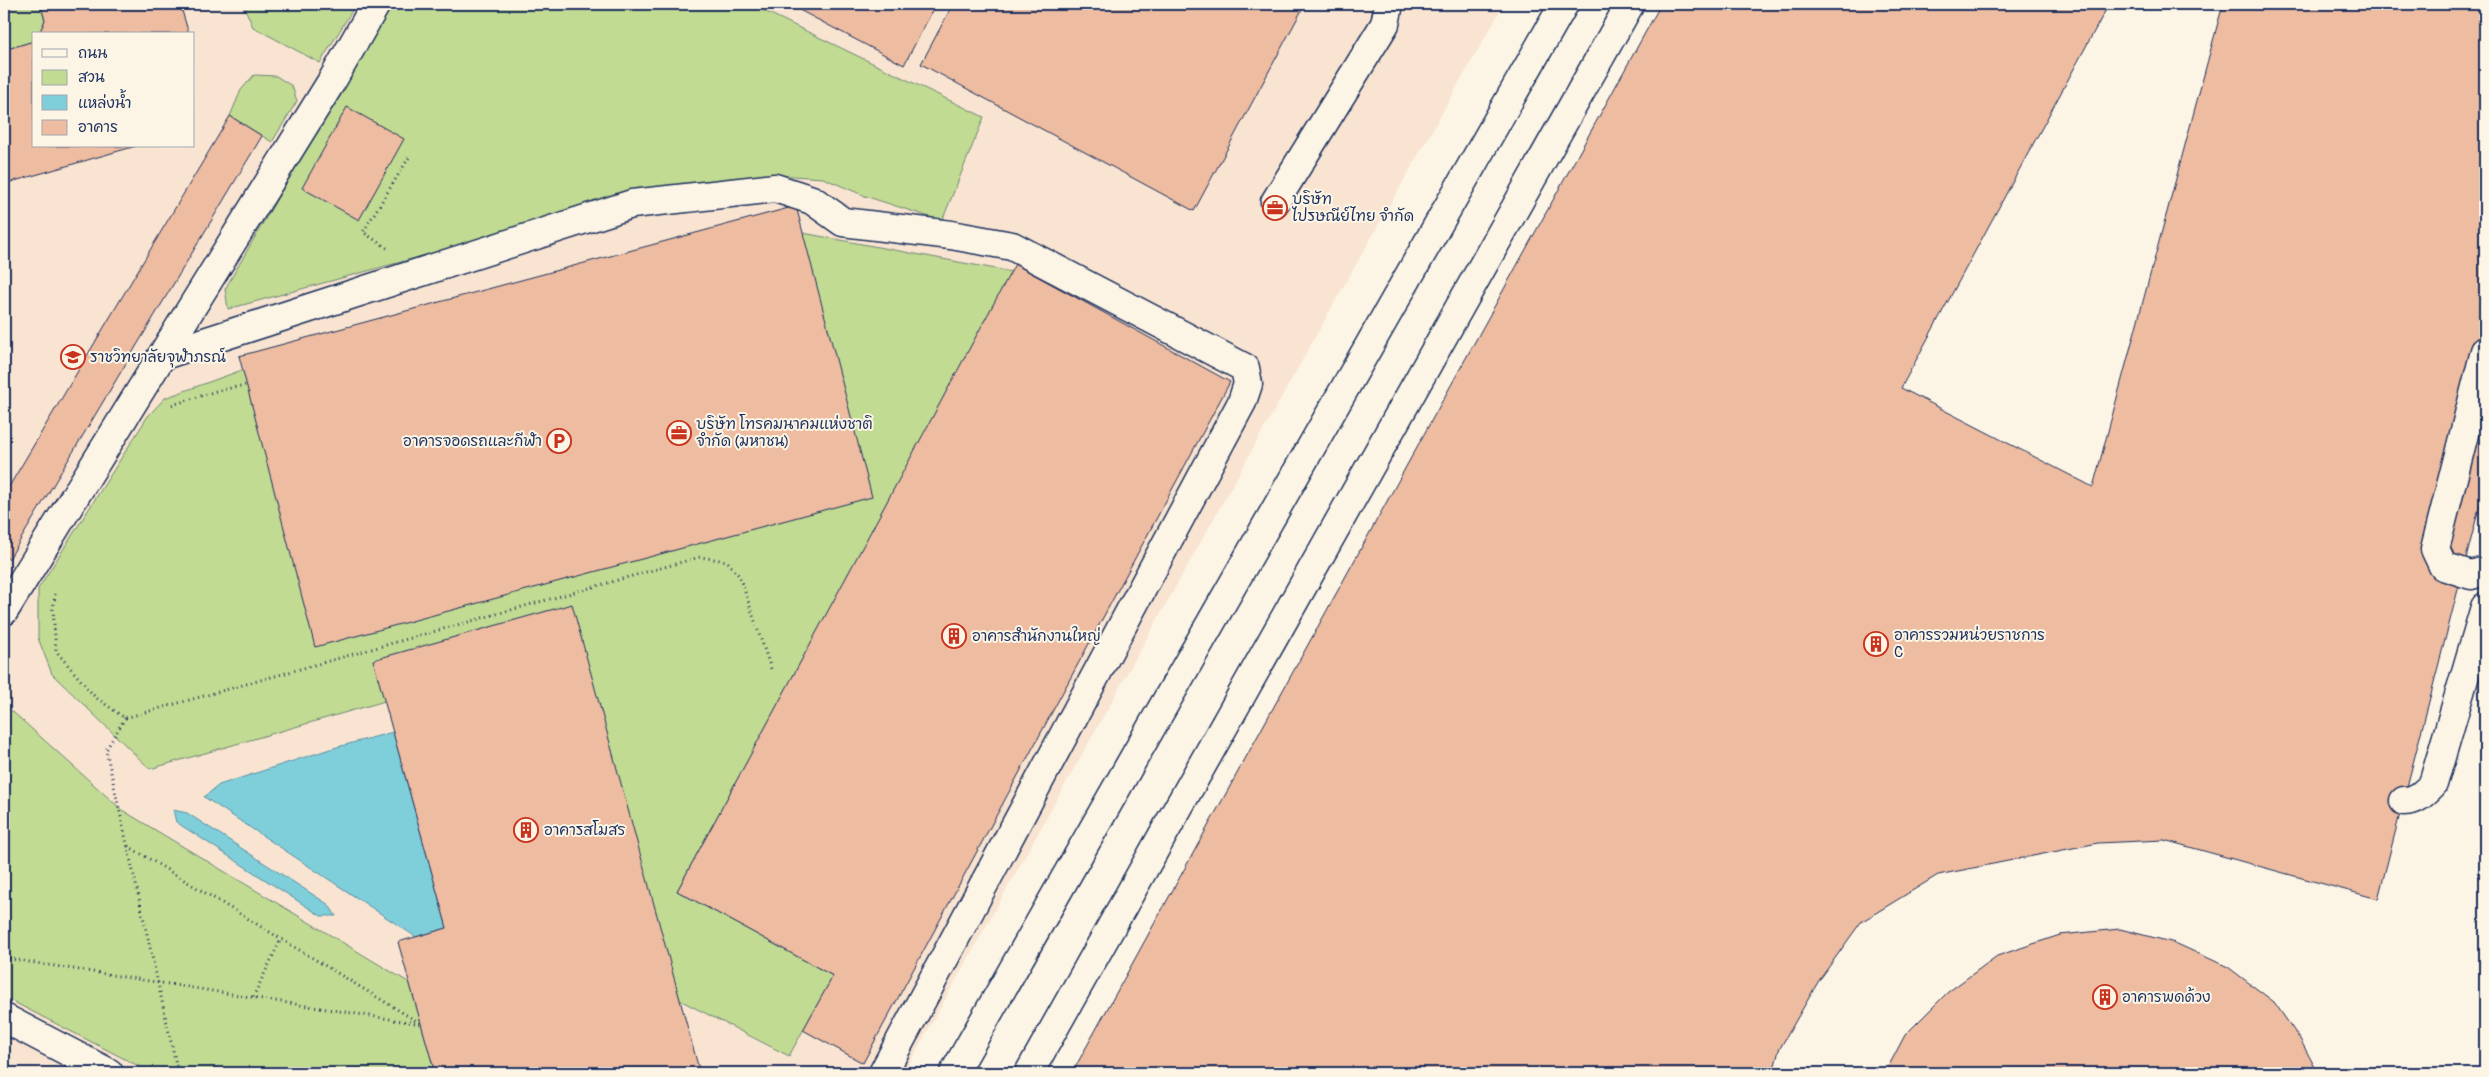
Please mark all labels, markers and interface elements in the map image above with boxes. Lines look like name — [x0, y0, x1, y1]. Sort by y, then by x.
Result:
legend — [32, 32, 195, 148]
text: ถนน — [78, 44, 107, 63]
text: สวน — [78, 68, 105, 87]
text: แหล่งน้ำ — [78, 89, 132, 113]
text: อาคาร — [78, 118, 118, 137]
place label: บริษัท ไปรษณีย์ไทย จำกัด — [1291, 190, 1414, 226]
office icon: บริษัท ไปรษณีย์ไทย จำกัด — [1262, 195, 1288, 221]
school or university icon: ราชวิทยาลัยจุฬาภรณ์ — [60, 344, 86, 370]
place label: ราชวิทยาลัยจุฬาภรณ์ — [90, 347, 226, 368]
place label: บริษัท โทรคมนาคมแห่งชาติ จำกัด (มหาชน) — [696, 414, 873, 451]
office icon: บริษัท โทรคมนาคมแห่งชาติ จำกัด (มหาชน) — [666, 420, 692, 446]
parking icon: อาคารจอดรถและกีฬา — [546, 428, 572, 454]
place label: อาคารจอดรถและกีฬา — [403, 432, 542, 451]
building icon: อาคารสำนักงานใหญ่ — [941, 623, 967, 649]
place label: อาคารรวมหน่วยราชการ C — [1894, 625, 2045, 662]
place label: อาคารสำนักงานใหญ่ — [972, 626, 1101, 646]
building icon: อาคารรวมหน่วยราชการ C — [1863, 631, 1889, 657]
building icon: อาคารสโมสร — [513, 817, 539, 843]
place label: อาคารสโมสร — [544, 820, 625, 840]
building icon: อาคารพดด้วง — [2092, 984, 2118, 1010]
place label: อาคารพดด้วง — [2122, 987, 2211, 1007]

